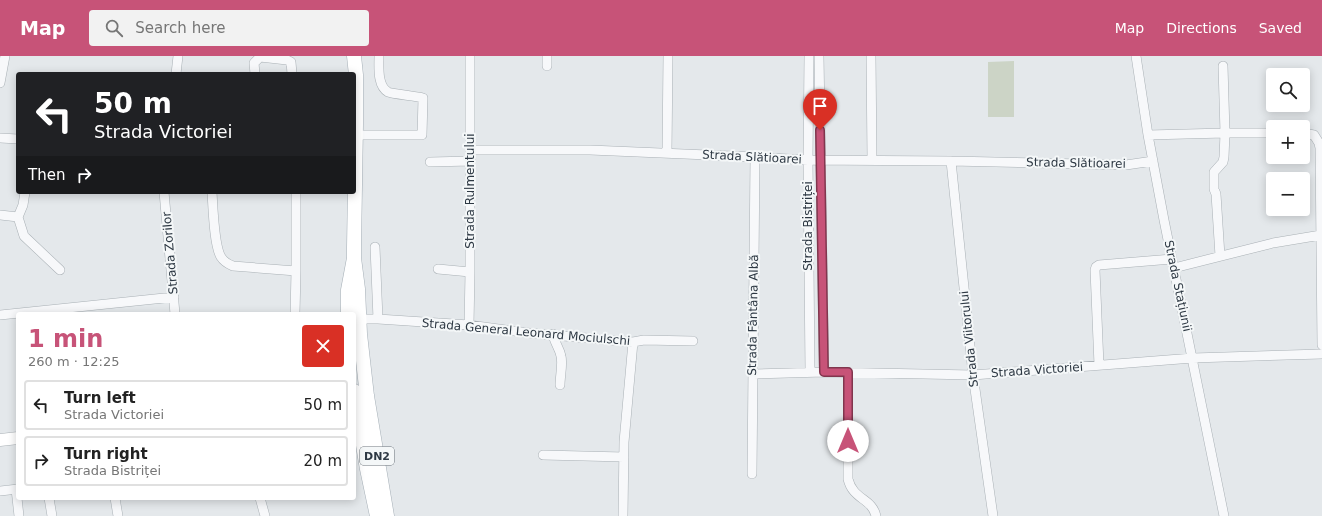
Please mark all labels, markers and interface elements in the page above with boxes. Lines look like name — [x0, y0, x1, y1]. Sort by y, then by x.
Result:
search box — [89, 10, 369, 46]
text: Map — [20, 17, 65, 39]
icon: search — [103, 17, 125, 39]
text: Search here — [135, 19, 225, 37]
text: Map — [1115, 20, 1144, 36]
text: Directions — [1166, 20, 1237, 36]
text: Saved — [1259, 20, 1302, 36]
map controls — [1266, 68, 1310, 216]
button: search — [1266, 68, 1310, 112]
text: 50 m — [94, 87, 172, 120]
icon: left — [28, 88, 80, 140]
pin — [803, 89, 837, 130]
icon: arrive — [809, 95, 831, 117]
button: + — [1266, 120, 1310, 164]
text: Strada Victoriei — [94, 121, 232, 142]
street label: Strada Rulmentului — [463, 133, 477, 249]
street label: Strada Slătioarei — [702, 147, 802, 167]
street label: Strada Slătioarei — [1026, 155, 1126, 171]
icon: right — [73, 164, 95, 186]
text: Then — [28, 166, 65, 184]
button: − — [1266, 172, 1310, 216]
street label: Strada Bistriței — [801, 181, 815, 271]
street label: Strada Zorilor — [159, 211, 181, 295]
street label: Strada Stațiunii — [1161, 239, 1195, 333]
street label: Strada Fântâna Albă — [745, 254, 761, 376]
street label: Strada Viitorului — [957, 290, 981, 388]
street label: Strada General Leonard Mociulschi — [421, 316, 631, 348]
text: 1 min — [28, 325, 103, 353]
button: close — [302, 325, 344, 367]
text: 260 m · 12:25 — [28, 354, 119, 369]
street label: Strada Victoriei — [990, 360, 1084, 380]
text: Turn left — [64, 389, 136, 407]
icon: left — [30, 394, 52, 416]
text: 50 m — [304, 396, 342, 414]
text: Strada Victoriei — [64, 407, 164, 422]
position arrow — [827, 420, 869, 462]
text: Turn right — [64, 445, 148, 463]
road number: DN2 — [360, 447, 394, 465]
icon: right — [30, 450, 52, 472]
text: 20 m — [304, 452, 342, 470]
text: Strada Bistriței — [64, 463, 161, 478]

